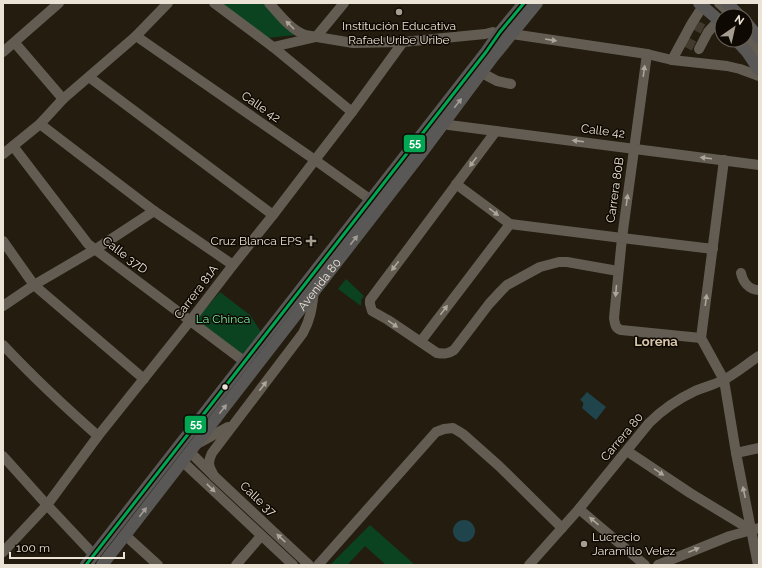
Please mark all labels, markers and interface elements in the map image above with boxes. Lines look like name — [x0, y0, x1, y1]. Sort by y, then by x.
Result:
marker: Institución Educativa Rafael Uribe Uribe — [394, 7, 404, 17]
north arrow — [714, 8, 754, 48]
text: N — [732, 12, 746, 28]
place label: Institución Educativa Rafael Uribe Uribe — [342, 19, 456, 47]
one-way arrow — [285, 20, 295, 30]
one-way arrow — [545, 37, 557, 43]
one-way arrow — [641, 65, 647, 77]
street label: Calle 42 — [239, 89, 283, 125]
one-way arrow — [454, 98, 462, 109]
street label: Calle 42 — [580, 121, 626, 141]
line badge: 55 — [403, 134, 426, 153]
text: 55 — [409, 137, 421, 150]
one-way arrow — [571, 138, 584, 144]
one-way arrow — [700, 155, 712, 161]
street label: Carrera 80B — [603, 156, 627, 224]
one-way arrow — [469, 157, 477, 167]
one-way arrow — [624, 194, 630, 206]
one-way arrow — [489, 208, 500, 216]
street label: Calle 37D — [100, 234, 151, 277]
place label: Cruz Blanca EPS — [210, 234, 302, 248]
marker: Cruz Blanca EPS — [305, 235, 317, 247]
one-way arrow — [350, 235, 358, 246]
street label: Avenida 80 — [295, 256, 344, 313]
one-way arrow — [391, 261, 399, 272]
street label: Carrera 81A — [171, 262, 221, 322]
one-way arrow — [613, 285, 620, 297]
one-way arrow — [703, 293, 709, 306]
one-way arrow — [440, 305, 448, 316]
park label: La Chinca — [196, 312, 250, 326]
one-way arrow — [388, 320, 399, 328]
district label: Lorena — [634, 334, 678, 349]
one-way arrow — [258, 380, 267, 391]
unlabelled marker — [220, 382, 230, 392]
one-way arrow — [219, 404, 227, 415]
street label: Carrera 80 — [598, 410, 646, 464]
line badge: 55 — [184, 415, 207, 434]
text: 55 — [190, 418, 202, 431]
one-way arrow — [654, 469, 665, 476]
street label: Calle 37 — [237, 479, 279, 520]
one-way arrow — [206, 483, 216, 493]
one-way arrow — [740, 486, 746, 498]
one-way arrow — [139, 507, 147, 518]
one-way arrow — [589, 517, 600, 526]
place label: Lucrecio Jaramillo Velez — [592, 530, 676, 558]
scale bar — [10, 534, 124, 560]
one-way arrow — [276, 534, 286, 543]
marker: Lucrecio Jaramillo Velez — [579, 539, 589, 549]
text: 100 m — [16, 541, 50, 555]
one-way arrow — [689, 547, 701, 553]

